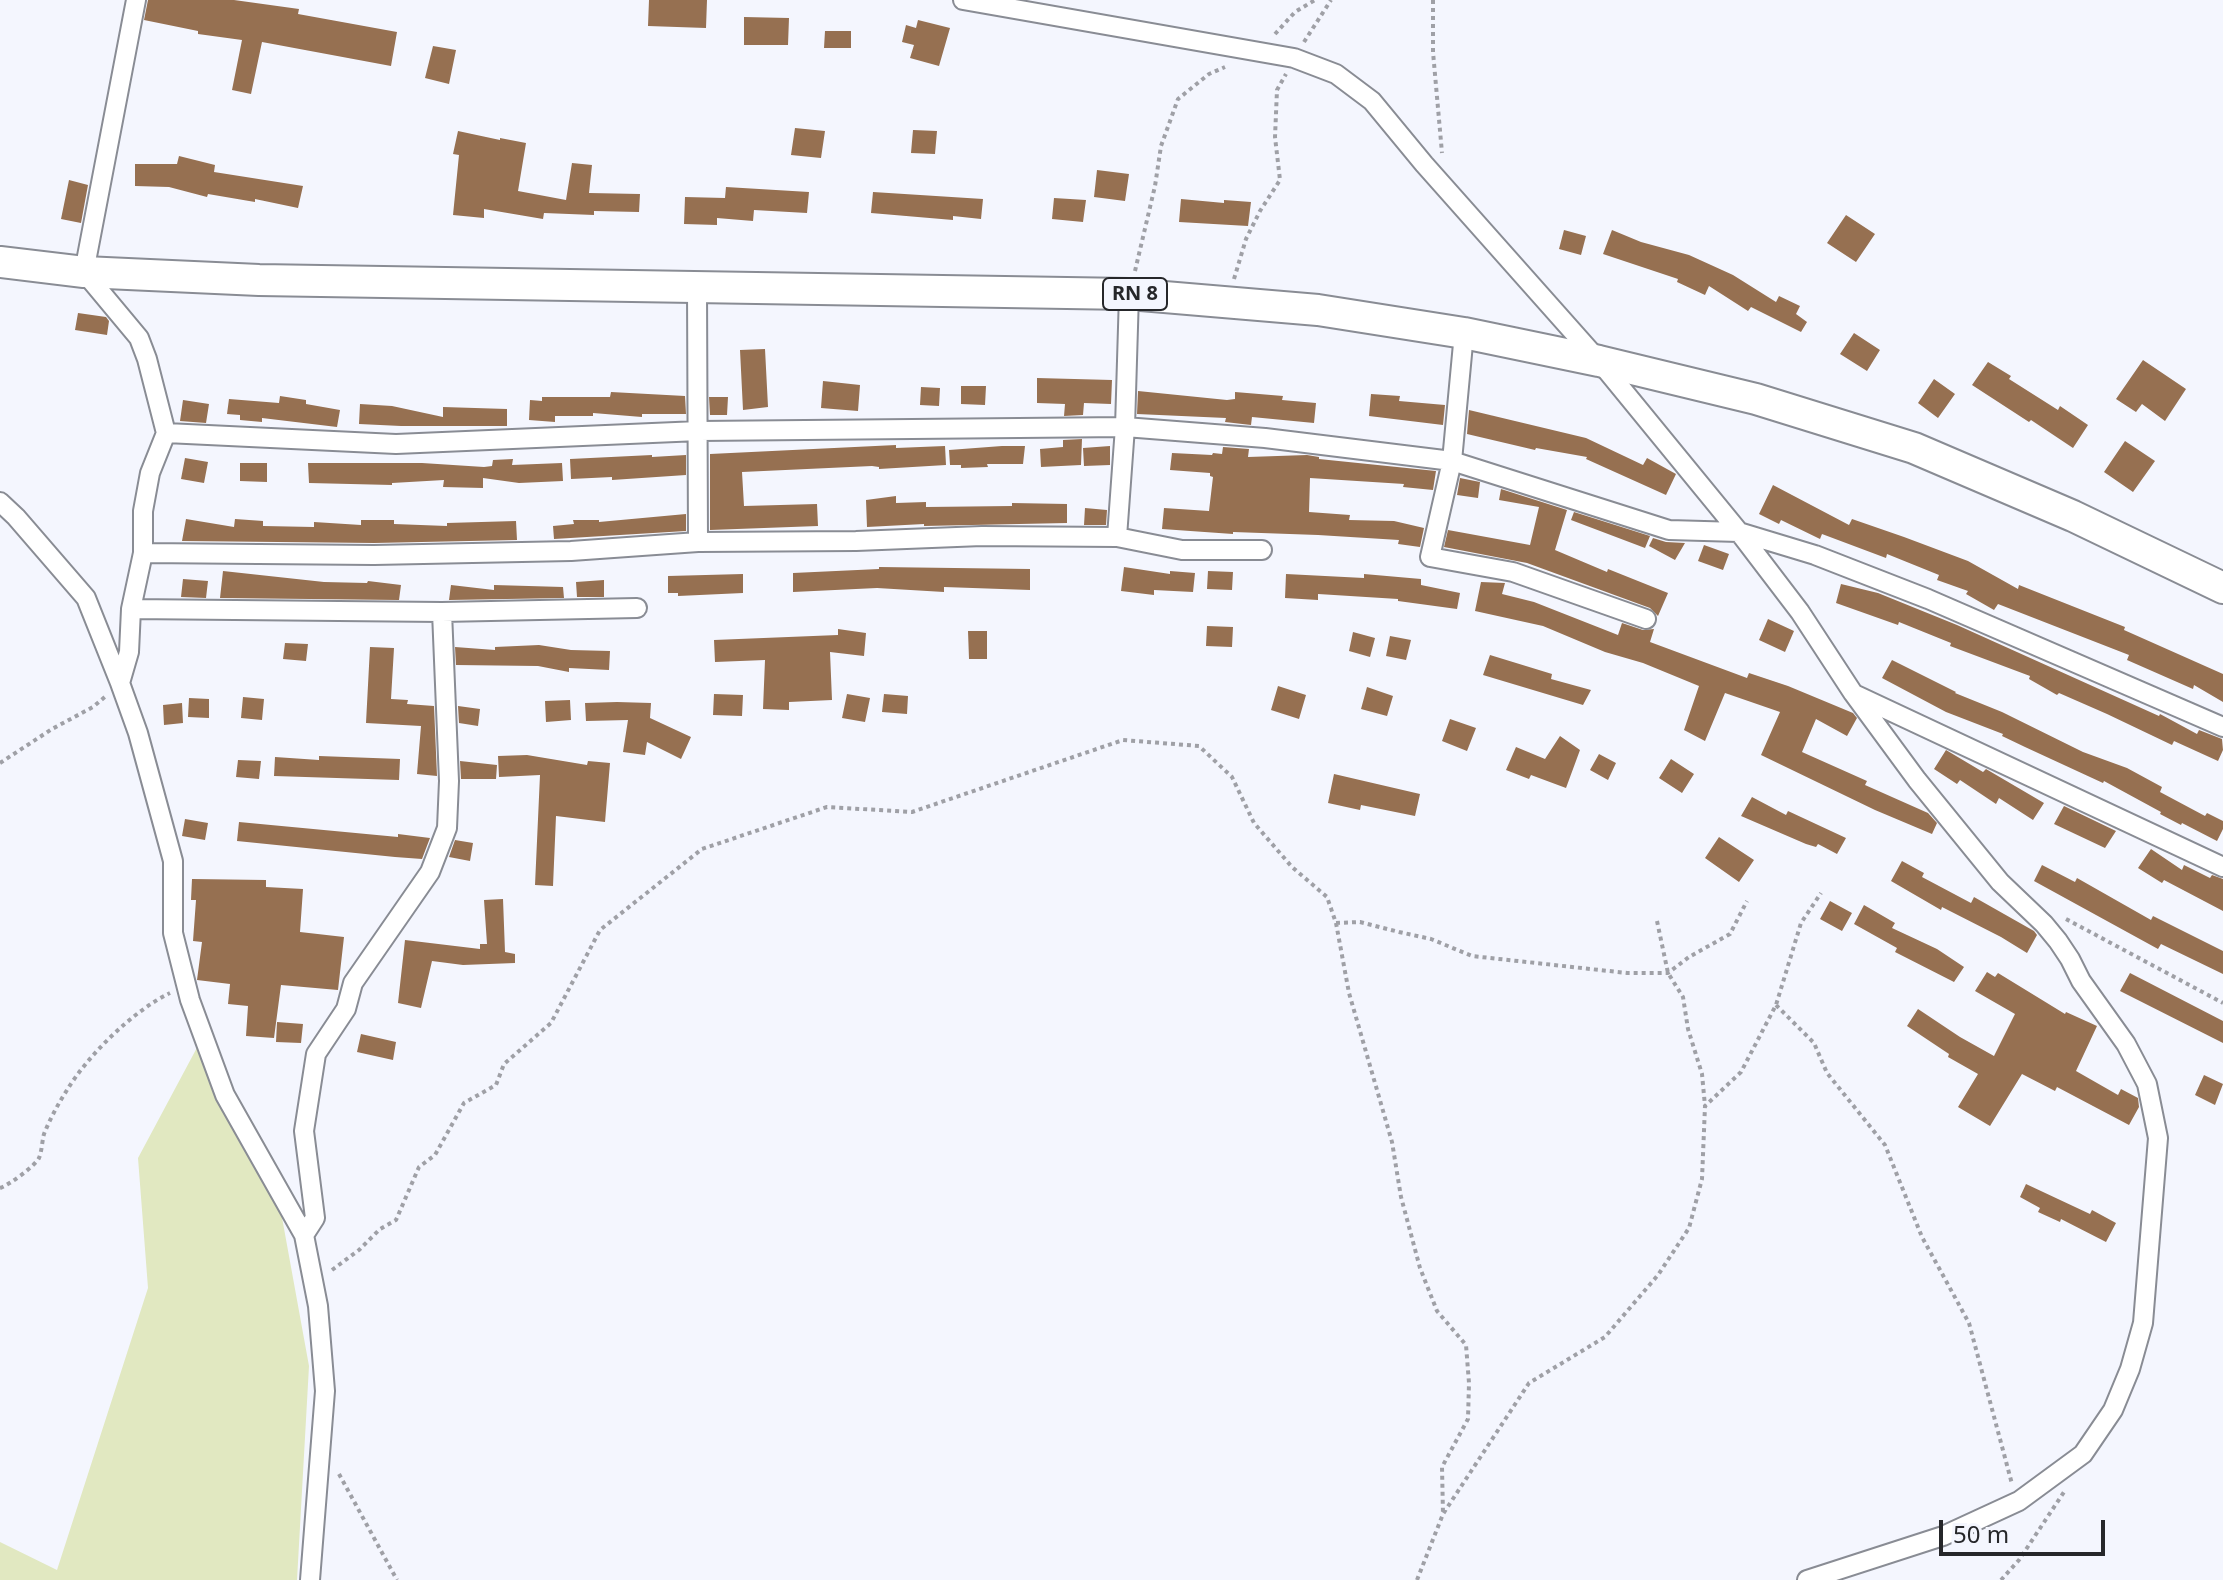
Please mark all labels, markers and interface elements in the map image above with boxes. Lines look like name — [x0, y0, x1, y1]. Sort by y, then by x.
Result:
road number: RN 8 — [1103, 278, 1167, 310]
scale bar — [1943, 1504, 2109, 1554]
text: 50 m — [1953, 1517, 2009, 1550]

